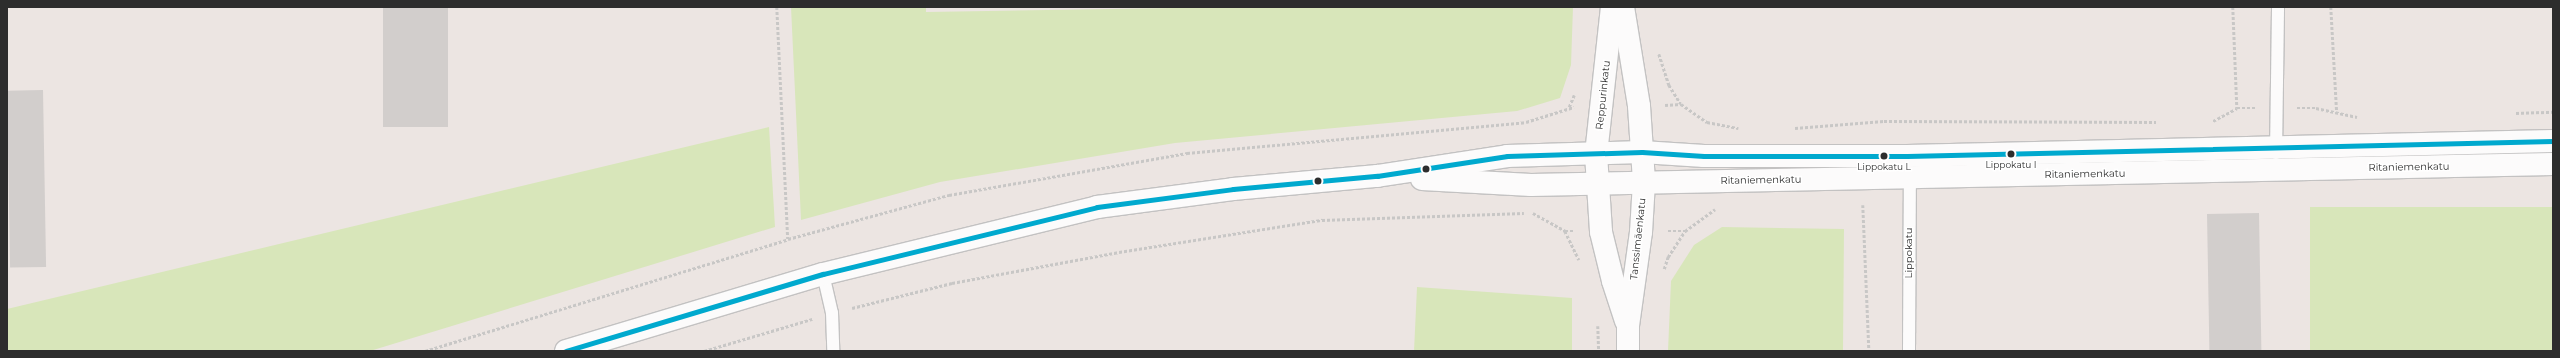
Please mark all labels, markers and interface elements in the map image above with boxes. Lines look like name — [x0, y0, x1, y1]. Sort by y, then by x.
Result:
street label: Reppurinkatu — [1593, 60, 1613, 130]
marker: Lippokatu I — [2006, 149, 2016, 159]
marker: Lippokatu L — [1879, 151, 1889, 161]
place label: Lippokatu I — [1986, 160, 2036, 170]
street label: Ritaniemenkatu — [2368, 160, 2450, 174]
place label: Lippokatu L — [1857, 162, 1911, 172]
unlabelled marker — [1421, 164, 1431, 174]
street label: Ritaniemenkatu — [2044, 167, 2126, 181]
street label: Ritaniemenkatu — [1720, 173, 1802, 187]
unlabelled marker — [1313, 176, 1323, 186]
street label: Tanssimäenkatu — [1628, 197, 1648, 281]
street label: Lippokatu — [1903, 228, 1915, 278]

